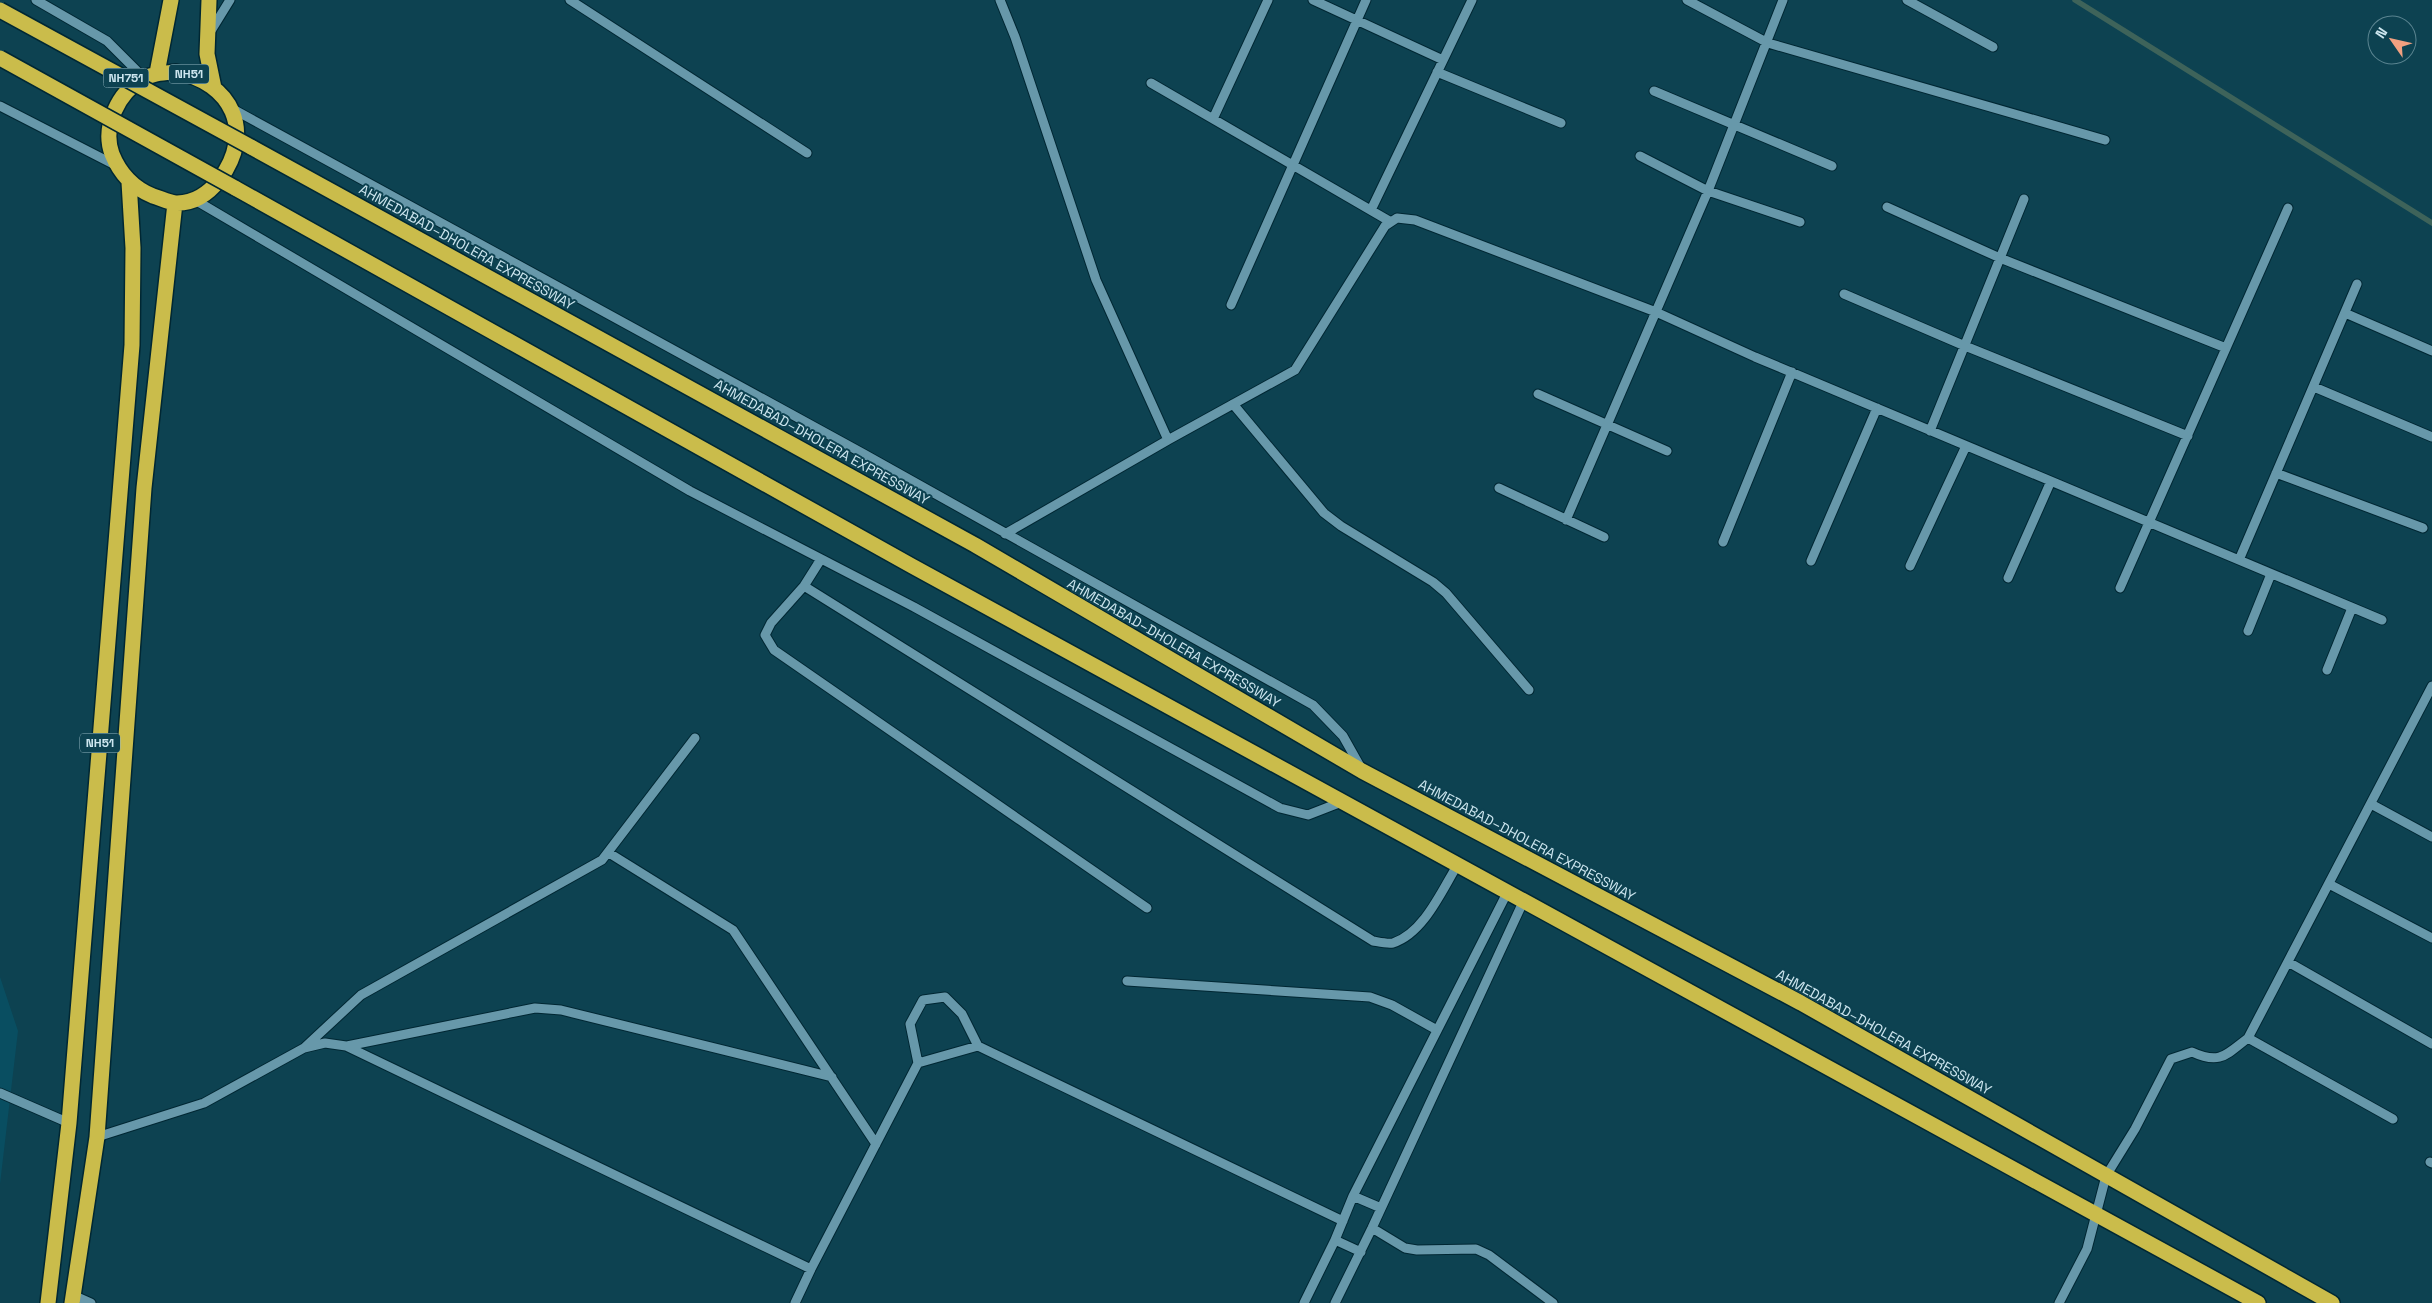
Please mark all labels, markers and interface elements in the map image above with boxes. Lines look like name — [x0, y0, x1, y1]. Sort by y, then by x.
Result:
north arrow — [2367, 15, 2417, 65]
text: N — [2371, 24, 2391, 42]
road number: NH51 — [169, 64, 209, 84]
road number: NH751 — [104, 68, 148, 88]
street label: AHMEDABAD–DHOLERA EXPRESSWAY — [356, 180, 578, 314]
street label: AHMEDABAD–DHOLERA EXPRESSWAY — [711, 375, 933, 509]
street label: AHMEDABAD–DHOLERA EXPRESSWAY — [1064, 574, 1284, 712]
road number: NH51 — [80, 734, 120, 752]
street label: AHMEDABAD–DHOLERA EXPRESSWAY — [1415, 775, 1639, 905]
street label: AHMEDABAD–DHOLERA EXPRESSWAY — [1773, 965, 1995, 1099]

